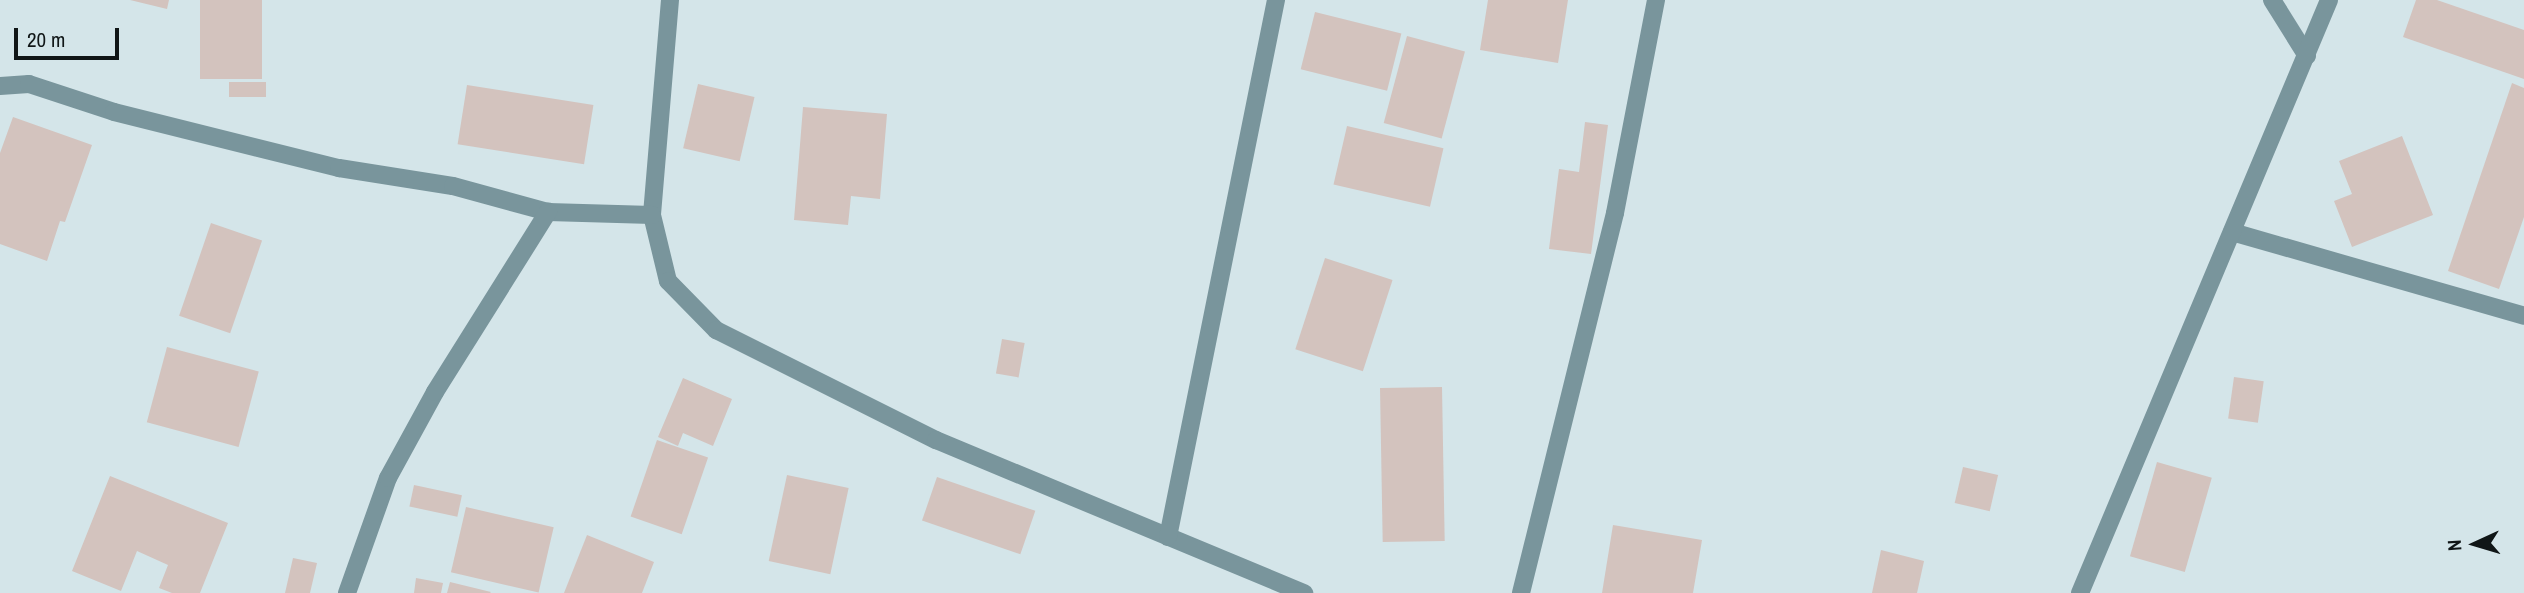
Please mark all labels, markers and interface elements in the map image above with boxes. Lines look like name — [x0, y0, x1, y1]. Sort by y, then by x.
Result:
scale bar — [18, 14, 122, 58]
text: 20 m — [27, 25, 65, 54]
north arrow — [2440, 509, 2510, 579]
text: N — [2441, 539, 2467, 552]

